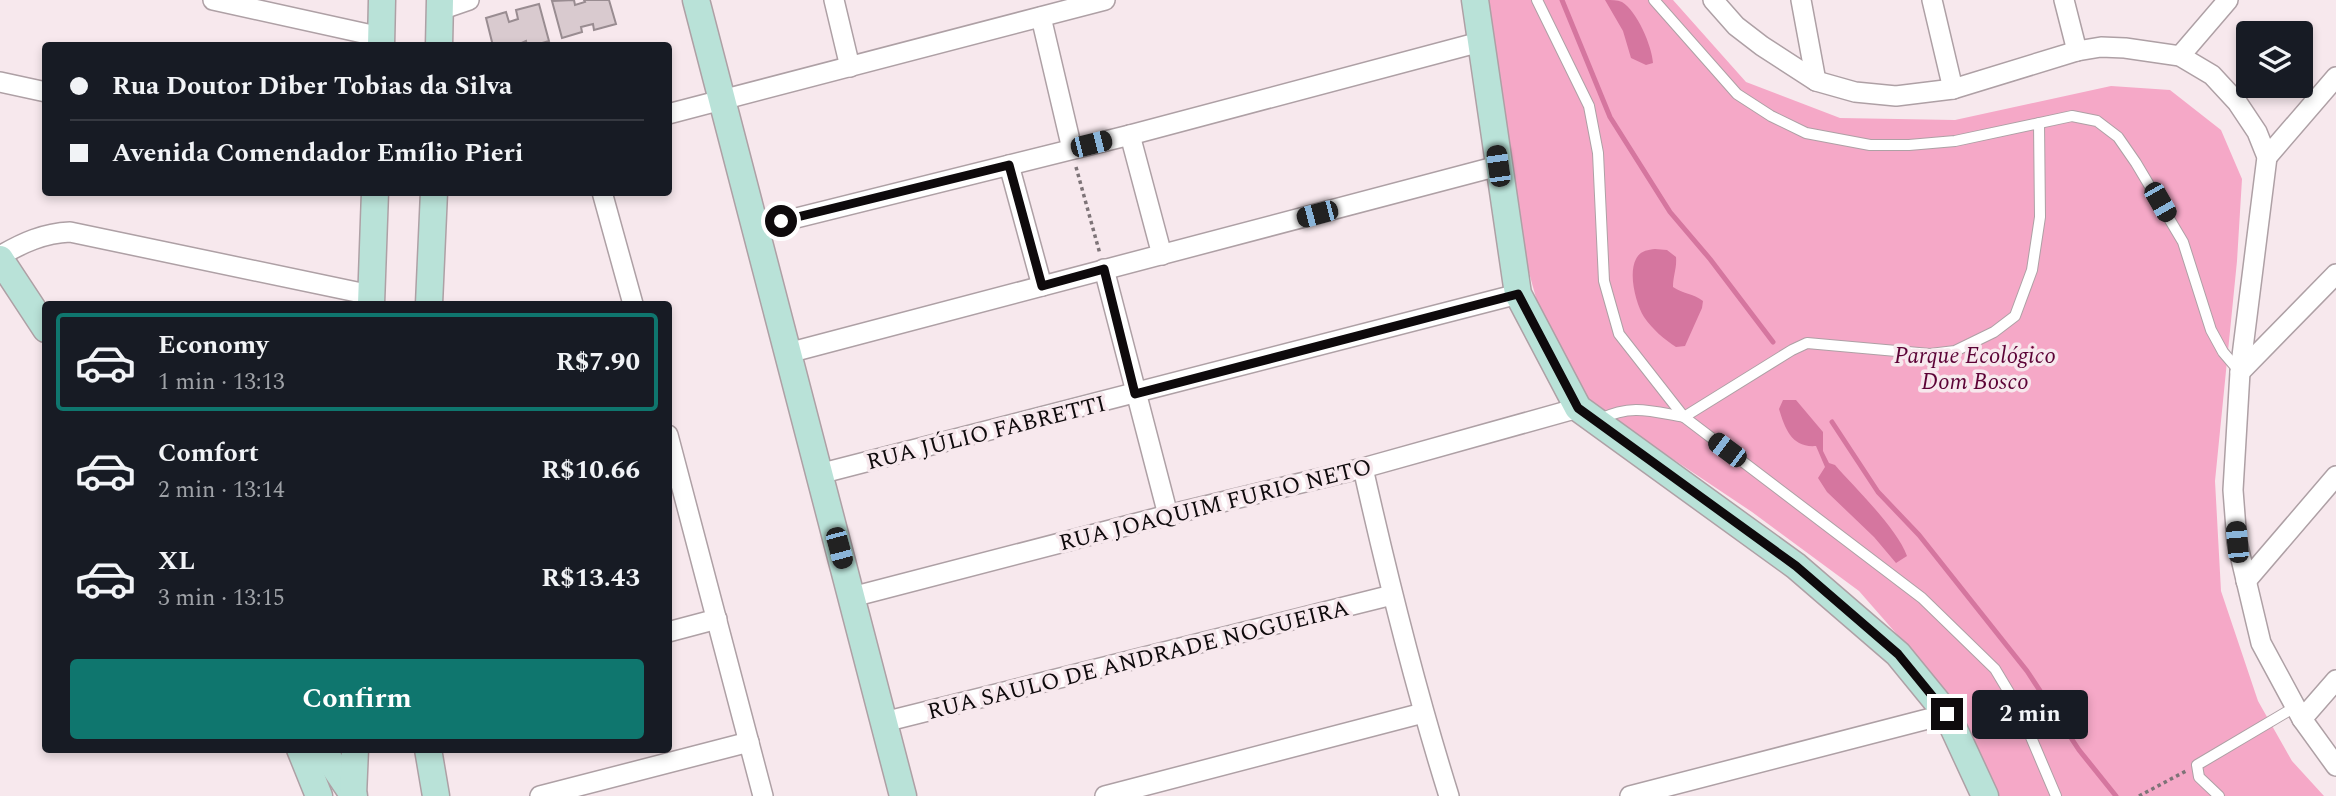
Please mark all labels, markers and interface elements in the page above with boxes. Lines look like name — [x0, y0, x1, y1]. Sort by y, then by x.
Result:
map controls — [2236, 21, 2313, 98]
button: layers — [2236, 21, 2313, 98]
text: Rua Doutor Diber Tobias da Silva — [112, 66, 512, 106]
car — [1069, 129, 1114, 159]
text: Avenida Comendador Emílio Pieri — [112, 133, 523, 173]
car — [1485, 144, 1512, 188]
car — [2141, 179, 2180, 225]
car — [1294, 198, 1341, 230]
route start — [765, 205, 797, 237]
text: Economy — [158, 325, 268, 365]
icon: car — [74, 331, 137, 394]
park label: Parque Ecológico Dom Bosco — [1894, 339, 2056, 400]
text: R$7.90 — [556, 342, 640, 382]
text: 1 min · 13:13 — [158, 365, 285, 400]
street label: RUA JÚLIO FABRETTI — [863, 387, 1110, 480]
car — [1704, 429, 1751, 471]
text: Comfort — [158, 433, 259, 473]
icon: car — [74, 439, 137, 502]
text: R$10.66 — [541, 450, 640, 490]
street label: RUA JOAQUIM FURIO NETO — [1055, 450, 1375, 561]
text: 2 min · 13:14 — [158, 473, 285, 508]
car — [2225, 520, 2250, 564]
car — [824, 525, 855, 571]
text: XL — [158, 541, 195, 581]
icon: car — [74, 547, 137, 610]
text: R$13.43 — [541, 558, 640, 598]
text: 3 min · 13:15 — [158, 581, 285, 616]
street label: RUA SAULO DE ANDRADE NOGUEIRA — [924, 591, 1353, 730]
button: Confirm — [70, 659, 644, 739]
callout: 2 min — [1972, 690, 2087, 738]
text: 2 min — [1999, 697, 2061, 732]
route end — [1931, 698, 1963, 730]

